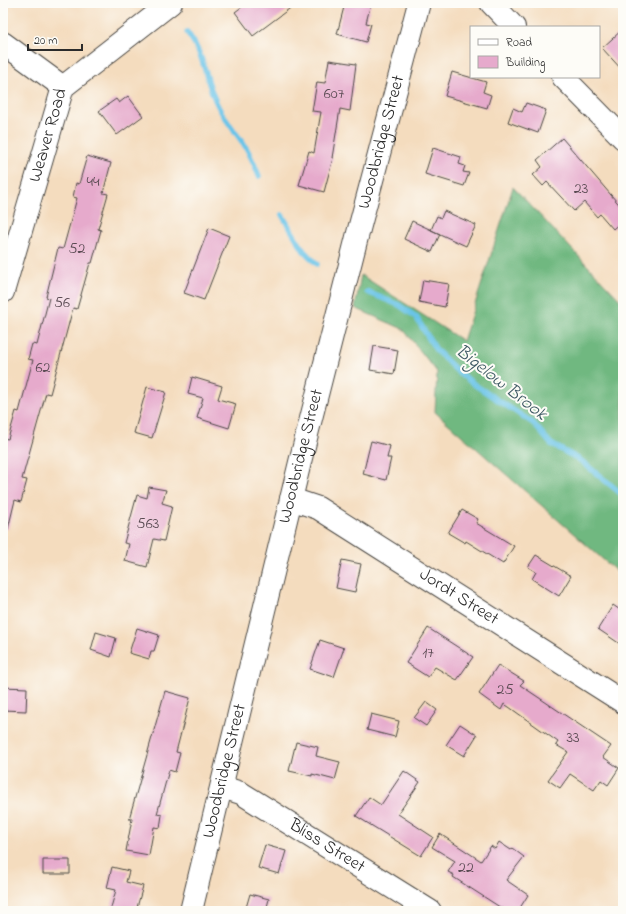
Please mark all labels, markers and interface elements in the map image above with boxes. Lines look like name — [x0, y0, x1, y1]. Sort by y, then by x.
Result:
scale bar — [28, 26, 82, 52]
legend — [470, 26, 600, 78]
text: 20 m — [34, 32, 57, 50]
text: Road — [506, 34, 532, 52]
text: Building — [505, 54, 545, 73]
street label: Woodbridge Street — [352, 73, 412, 212]
house number: 607 — [324, 82, 345, 106]
street label: Weaver Road — [23, 86, 75, 186]
house number: 44 — [86, 170, 100, 194]
house number: 23 — [574, 177, 588, 201]
house number: 52 — [68, 237, 86, 261]
house number: 56 — [54, 291, 70, 315]
water label: Bigelow Brook — [449, 339, 553, 429]
house number: 62 — [36, 356, 51, 380]
street label: Woodbridge Street — [273, 386, 331, 526]
house number: 563 — [137, 512, 159, 536]
street label: Jordt Street — [414, 562, 503, 632]
house number: 17 — [422, 641, 434, 665]
house number: 25 — [496, 678, 514, 702]
street label: Woodbridge Street — [196, 701, 254, 841]
house number: 33 — [566, 726, 580, 750]
street label: Bliss Street — [283, 812, 370, 880]
house number: 22 — [458, 856, 474, 880]

